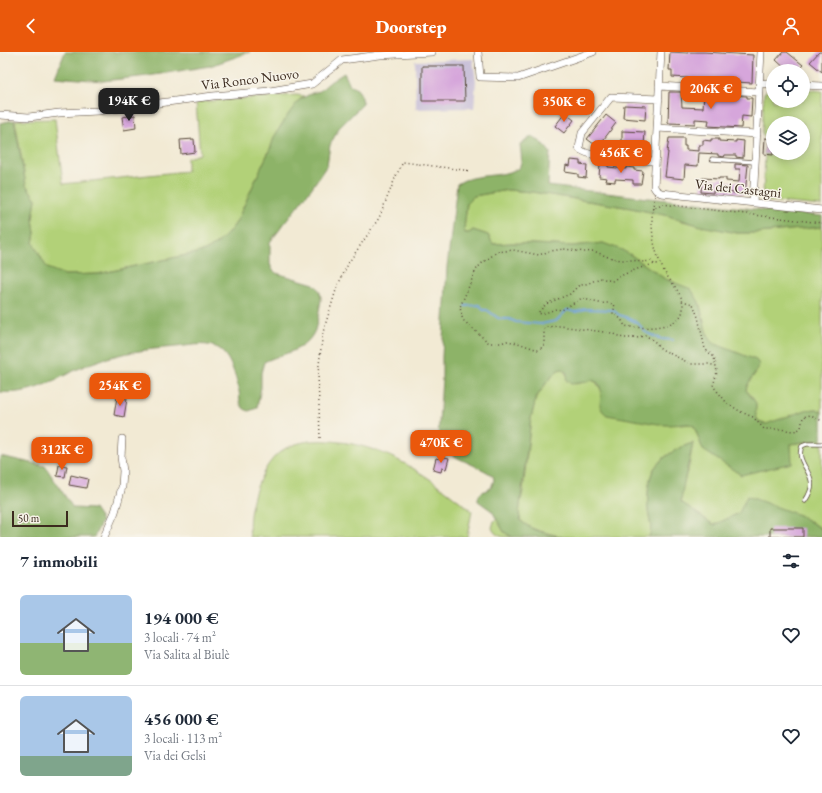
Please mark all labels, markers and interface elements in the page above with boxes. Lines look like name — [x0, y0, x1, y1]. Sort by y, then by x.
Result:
icon: back — [20, 15, 42, 37]
text: Doorstep — [375, 15, 447, 38]
icon: person — [780, 15, 802, 37]
street label: Via Ronco Nuovo — [200, 64, 300, 94]
map controls — [766, 64, 810, 160]
button: locate — [766, 64, 810, 108]
pin: 206K € — [678, 76, 744, 110]
text: 206K € — [689, 80, 733, 97]
pin: 194K € — [96, 88, 162, 122]
pin: 350K € — [531, 89, 597, 123]
text: 194K € — [107, 92, 151, 109]
text: 350K € — [542, 93, 586, 110]
button: layers — [766, 116, 810, 160]
pin: 456K € — [588, 140, 654, 174]
text: 456K € — [599, 144, 643, 161]
street label: Via dei Castagni — [694, 175, 783, 202]
pin: 254K € — [87, 373, 153, 407]
text: 254K € — [98, 377, 142, 394]
pin: 470K € — [408, 430, 474, 464]
text: 470K € — [419, 434, 463, 451]
pin: 312K € — [29, 437, 95, 471]
text: 312K € — [40, 441, 84, 458]
scale bar — [12, 509, 68, 528]
text: 50 m — [18, 511, 39, 525]
text: 7 immobili — [20, 550, 98, 572]
icon: filters — [780, 550, 802, 572]
text: 194 000 € — [144, 607, 219, 629]
icon: home — [52, 611, 100, 659]
icon: heart — [780, 624, 802, 646]
text: 3 locali · 74 m² — [144, 629, 216, 646]
text: Via Salita al Biulè — [144, 646, 230, 663]
text: 456 000 € — [144, 708, 219, 730]
icon: home — [52, 712, 100, 760]
icon: heart — [780, 725, 802, 747]
text: 3 locali · 113 m² — [144, 730, 222, 747]
text: Via dei Gelsi — [144, 747, 206, 764]

